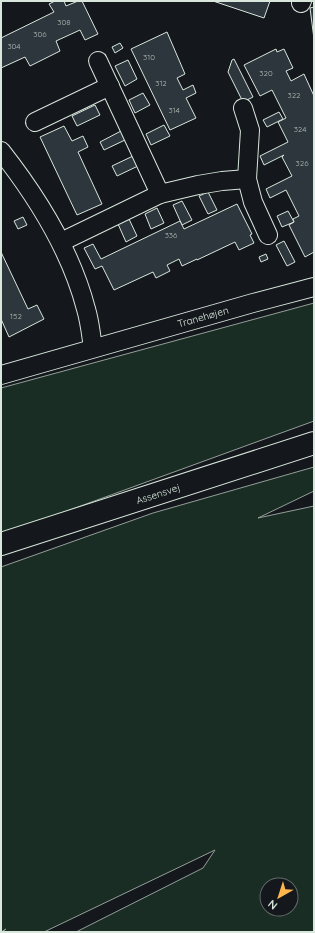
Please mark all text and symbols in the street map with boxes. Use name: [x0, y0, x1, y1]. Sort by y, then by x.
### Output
house number: 308: [57, 17, 71, 27]
house number: 306: [33, 29, 47, 39]
house number: 304: [7, 41, 21, 51]
house number: 310: [143, 52, 155, 62]
house number: 320: [259, 68, 273, 78]
house number: 312: [155, 78, 167, 88]
house number: 322: [287, 90, 301, 100]
house number: 314: [168, 105, 180, 115]
house number: 324: [294, 124, 306, 134]
house number: 326: [296, 158, 309, 168]
house number: 336: [165, 230, 178, 240]
street label: Tranehøjen: [176, 304, 230, 330]
house number: 152: [10, 311, 22, 321]
street label: Assensvej: [134, 481, 182, 507]
north arrow: [259, 877, 299, 917]
text: N: [265, 897, 280, 913]

